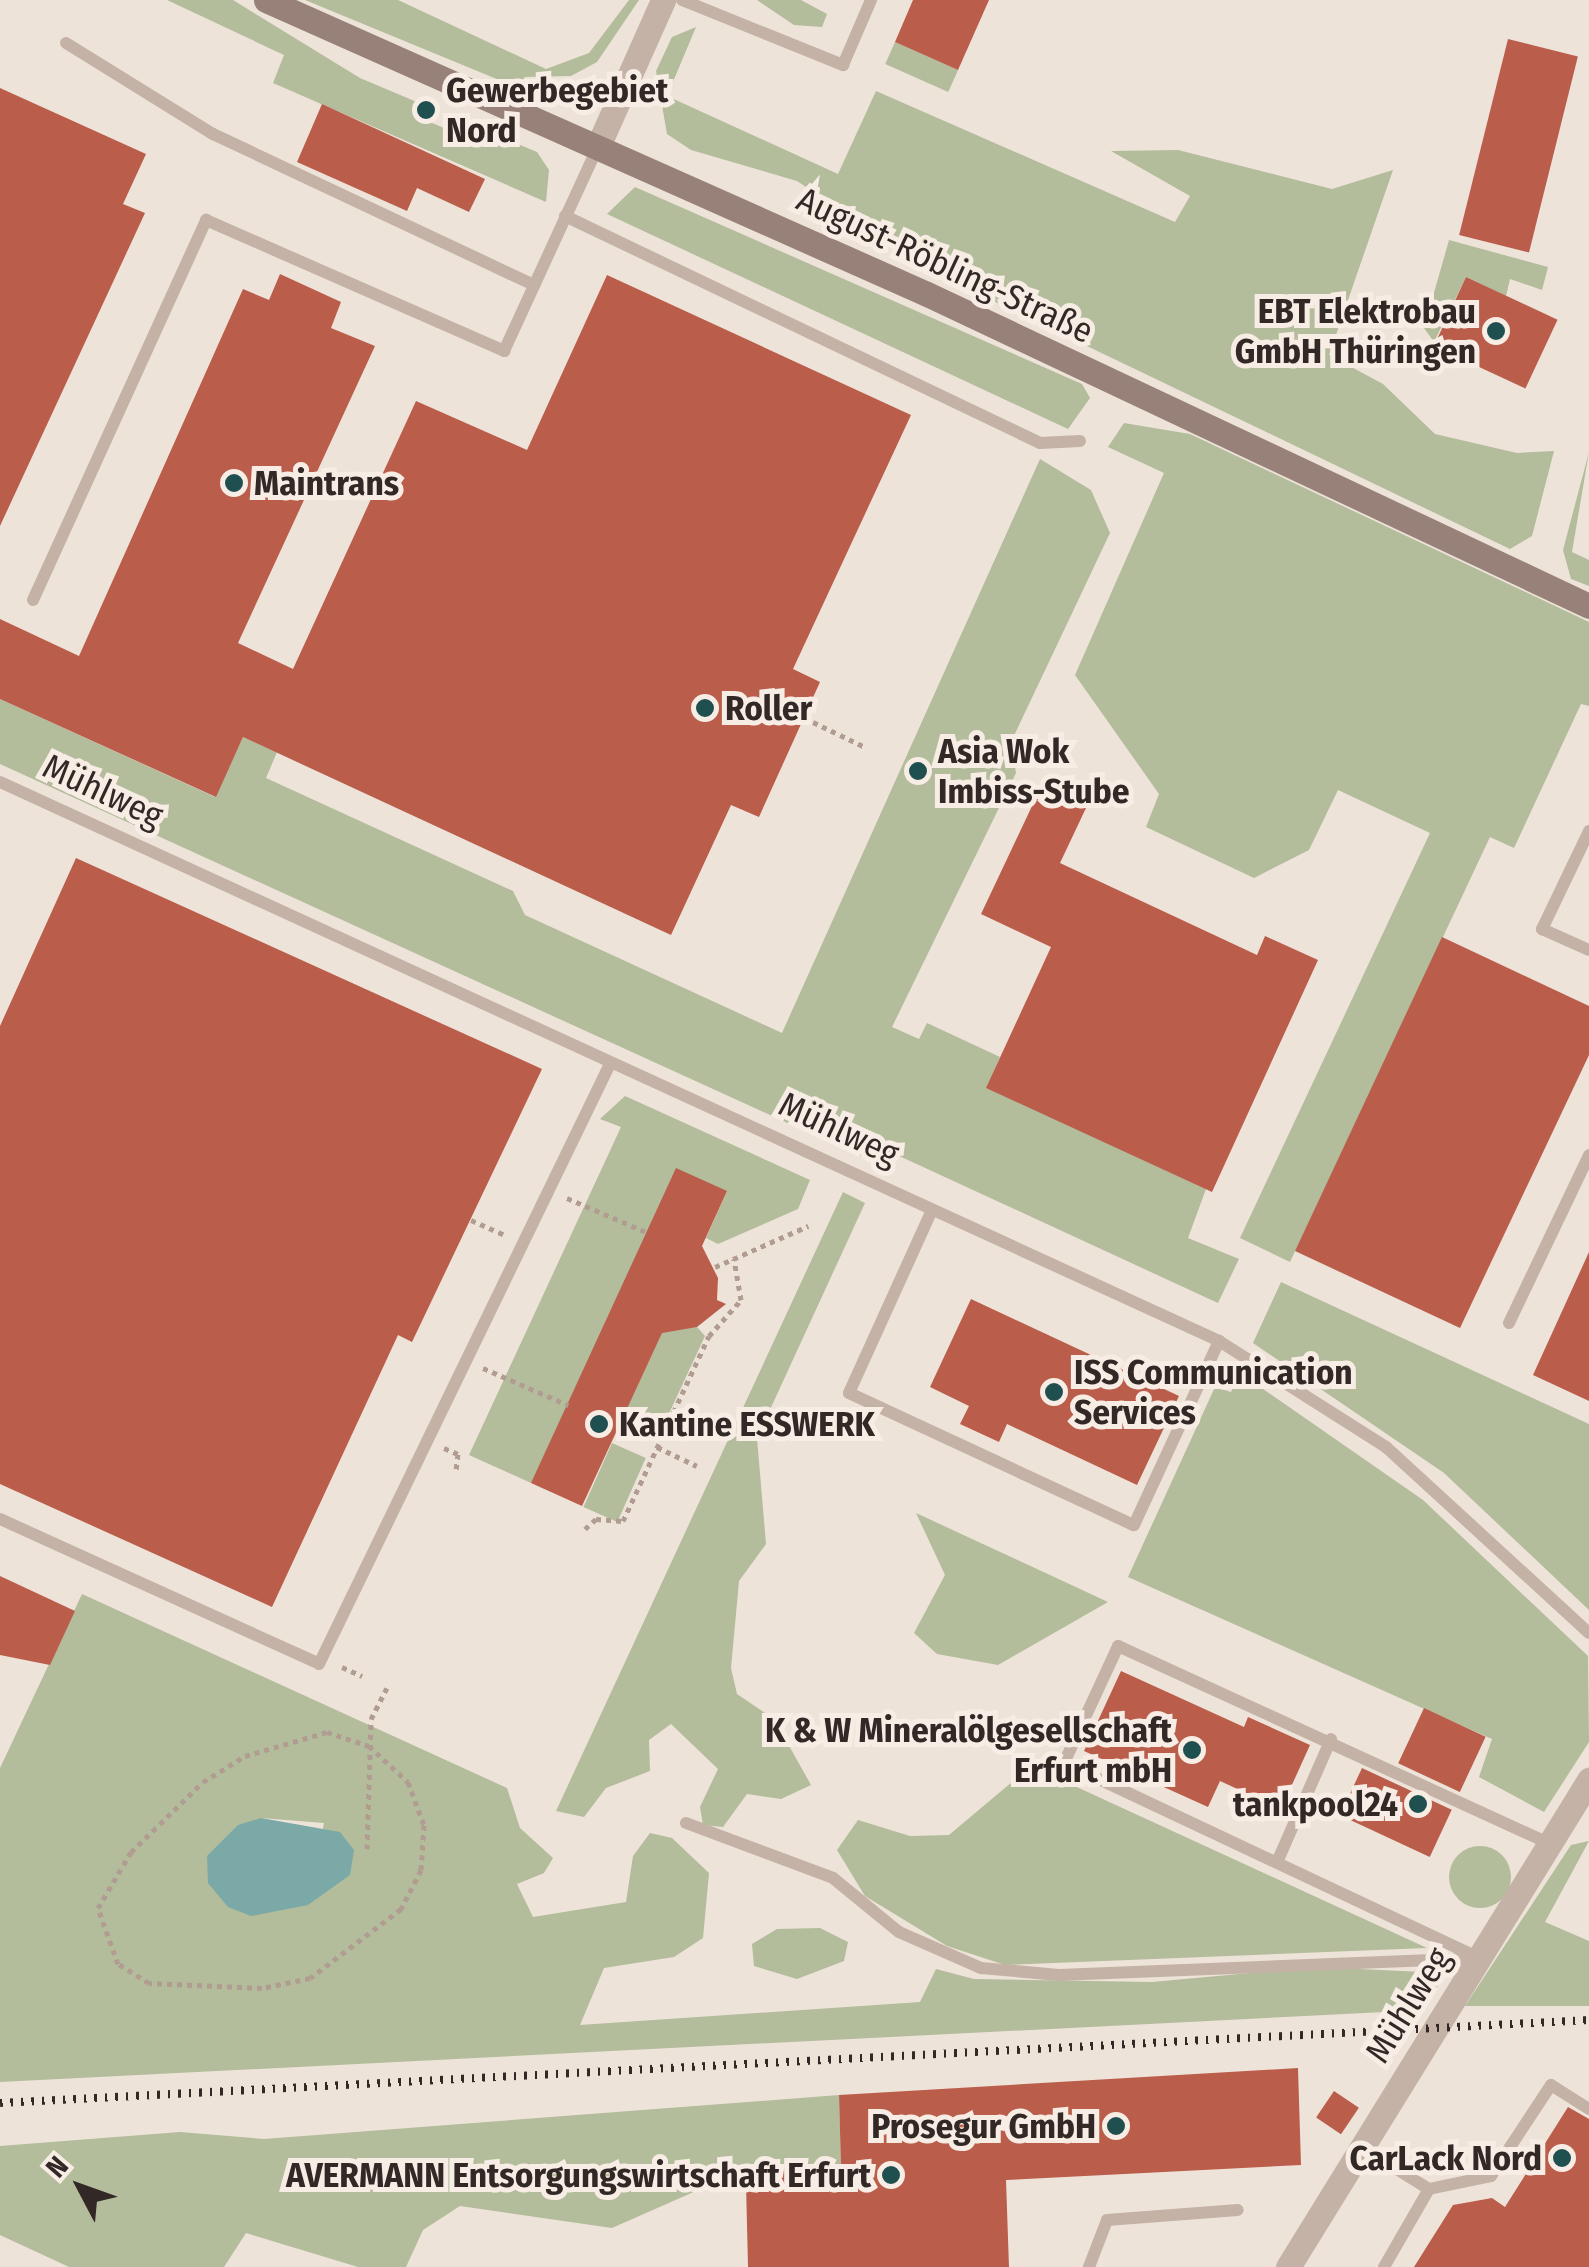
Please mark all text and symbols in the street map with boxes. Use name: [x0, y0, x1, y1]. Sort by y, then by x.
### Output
place label: Gewerbegebiet Nord: [446, 69, 668, 151]
marker: Gewerbegebiet Nord: [415, 99, 437, 121]
street label: August-Röbling-Straße: [790, 178, 1100, 352]
place label: EBT Elektrobau GmbH Thüringen: [1235, 290, 1476, 372]
marker: EBT Elektrobau GmbH Thüringen: [1485, 320, 1507, 342]
place label: Maintrans: [254, 462, 399, 504]
marker: Maintrans: [223, 472, 245, 494]
place label: Roller: [725, 687, 812, 729]
marker: Roller: [694, 697, 716, 719]
place label: Asia Wok Imbiss-Stube: [938, 730, 1129, 812]
street label: Mühlweg: [36, 745, 170, 837]
marker: Asia Wok Imbiss-Stube: [907, 760, 929, 782]
street label: Mühlweg: [772, 1083, 906, 1175]
place label: ISS Communication Services: [1074, 1351, 1353, 1433]
marker: ISS Communication Services: [1043, 1381, 1065, 1403]
place label: Kantine ESSWERK: [619, 1403, 875, 1445]
marker: Kantine ESSWERK: [588, 1413, 610, 1435]
place label: K & W Mineralölgesellschaft Erfurt mbH: [765, 1709, 1172, 1791]
marker: K & W Mineralölgesellschaft Erfurt mbH: [1181, 1739, 1203, 1761]
place label: tankpool24: [1233, 1783, 1398, 1825]
marker: tankpool24: [1407, 1793, 1429, 1815]
street label: Mühlweg: [1356, 1940, 1460, 2070]
place label: Prosegur GmbH: [871, 2105, 1096, 2147]
marker: Prosegur GmbH: [1105, 2115, 1127, 2137]
north arrow: [30, 2137, 130, 2237]
place label: CarLack Nord: [1349, 2137, 1542, 2179]
marker: CarLack Nord: [1551, 2147, 1573, 2169]
text: N: [39, 2150, 75, 2184]
place label: AVERMANN Entsorgungswirtschaft Erfurt: [286, 2154, 871, 2196]
marker: AVERMANN Entsorgungswirtschaft Erfurt: [880, 2164, 902, 2186]

